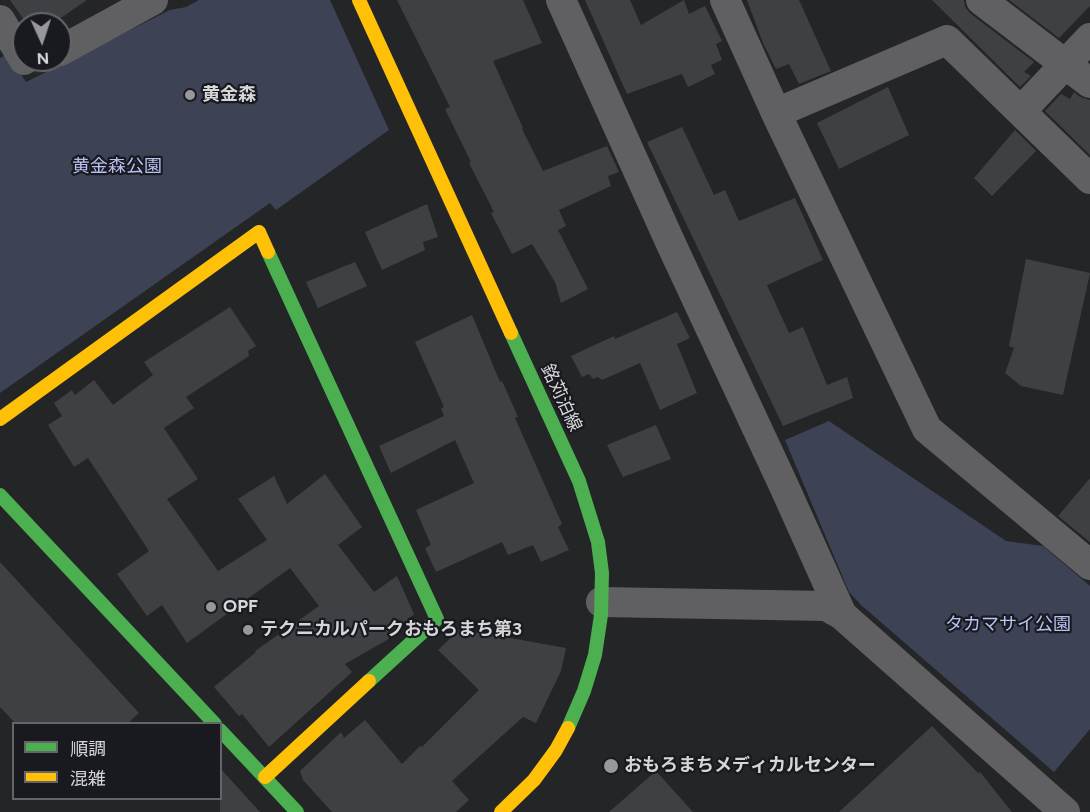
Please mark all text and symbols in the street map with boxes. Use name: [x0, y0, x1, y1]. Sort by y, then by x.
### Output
north arrow: [12, 12, 72, 72]
text: N: [36, 49, 50, 68]
place label: 黄金森: [202, 84, 256, 106]
marker: 黄金森: [183, 88, 197, 102]
park label: 黄金森公園: [72, 156, 162, 178]
street label: 銘苅泊線: [536, 361, 586, 435]
place label: OPF: [223, 596, 258, 618]
marker: OPF: [204, 600, 218, 614]
park label: タカマサイ公園: [945, 614, 1071, 636]
place label: テクニカルパークおもろまち第3: [260, 619, 522, 641]
marker: テクニカルパークおもろまち第3: [241, 623, 255, 637]
legend: [12, 722, 222, 800]
text: 順調: [70, 738, 106, 760]
place label: おもろまちメディカルセンター: [624, 755, 876, 777]
marker: おもろまちメディカルセンター: [602, 757, 620, 775]
text: 混雑: [70, 768, 106, 790]

